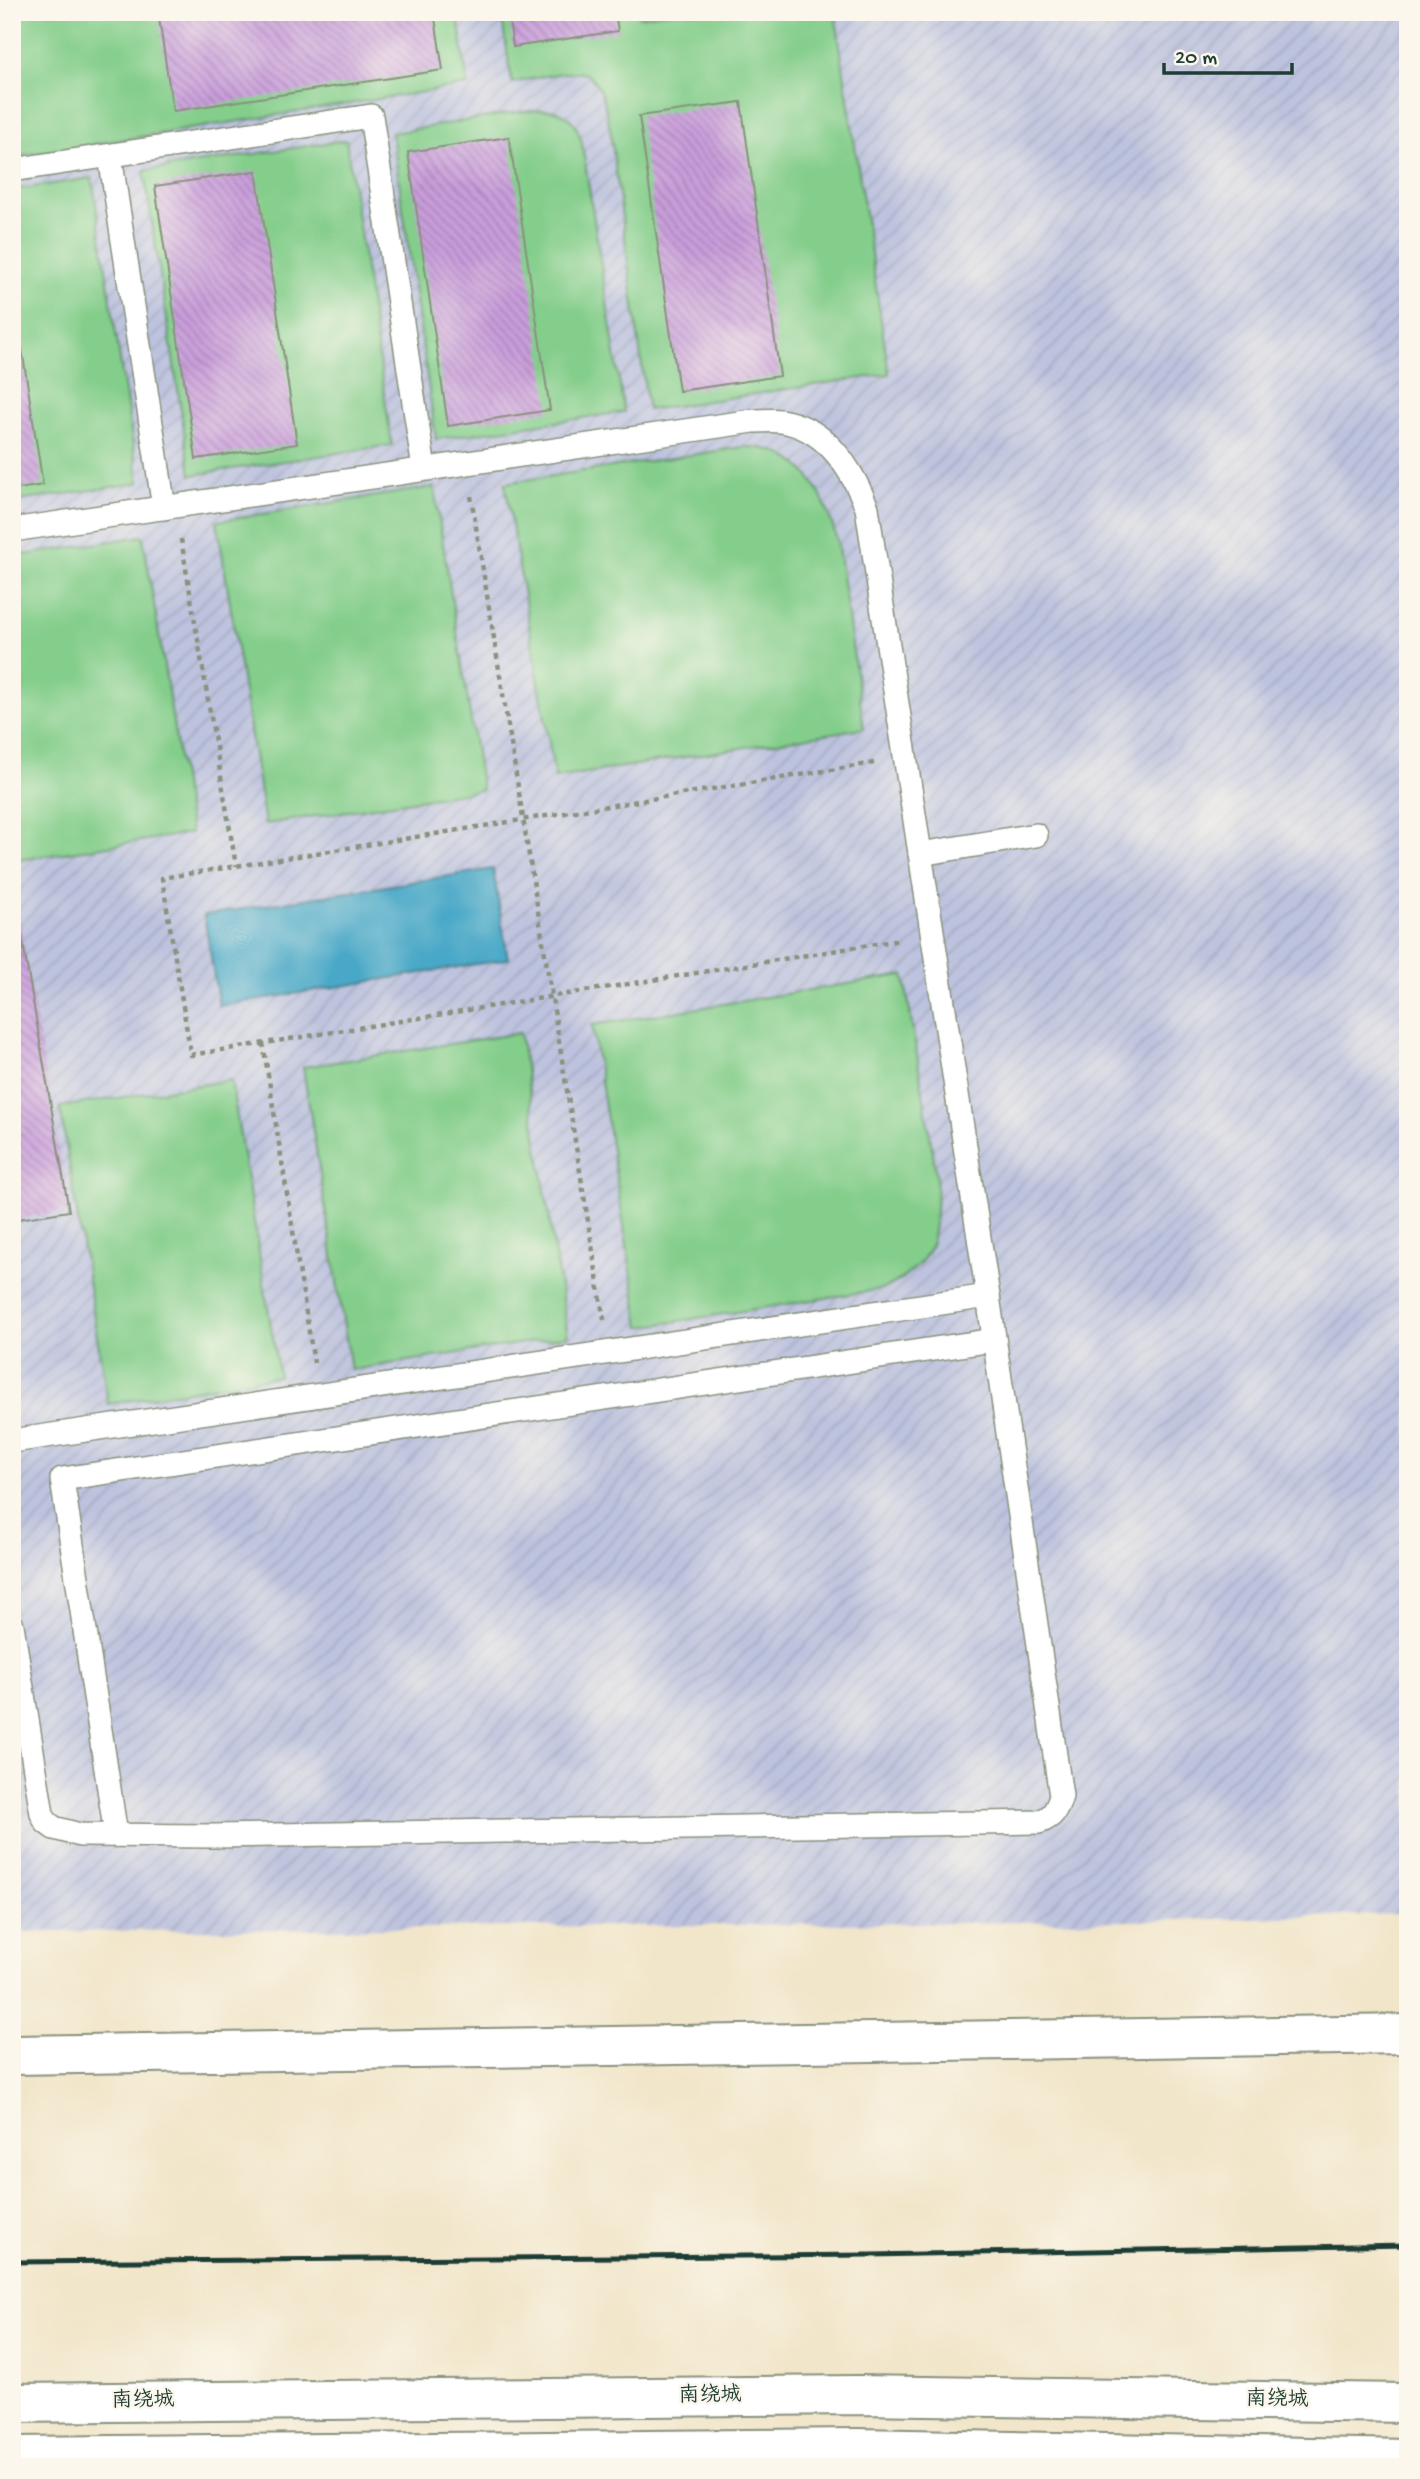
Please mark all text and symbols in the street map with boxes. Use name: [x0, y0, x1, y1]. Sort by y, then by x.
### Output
scale bar: [1164, 32, 1292, 76]
text: 20 m: [1175, 47, 1217, 72]
street label: 南绕城: [678, 2382, 742, 2410]
street label: 南绕城: [1245, 2386, 1309, 2414]
street label: 南绕城: [111, 2387, 175, 2415]

